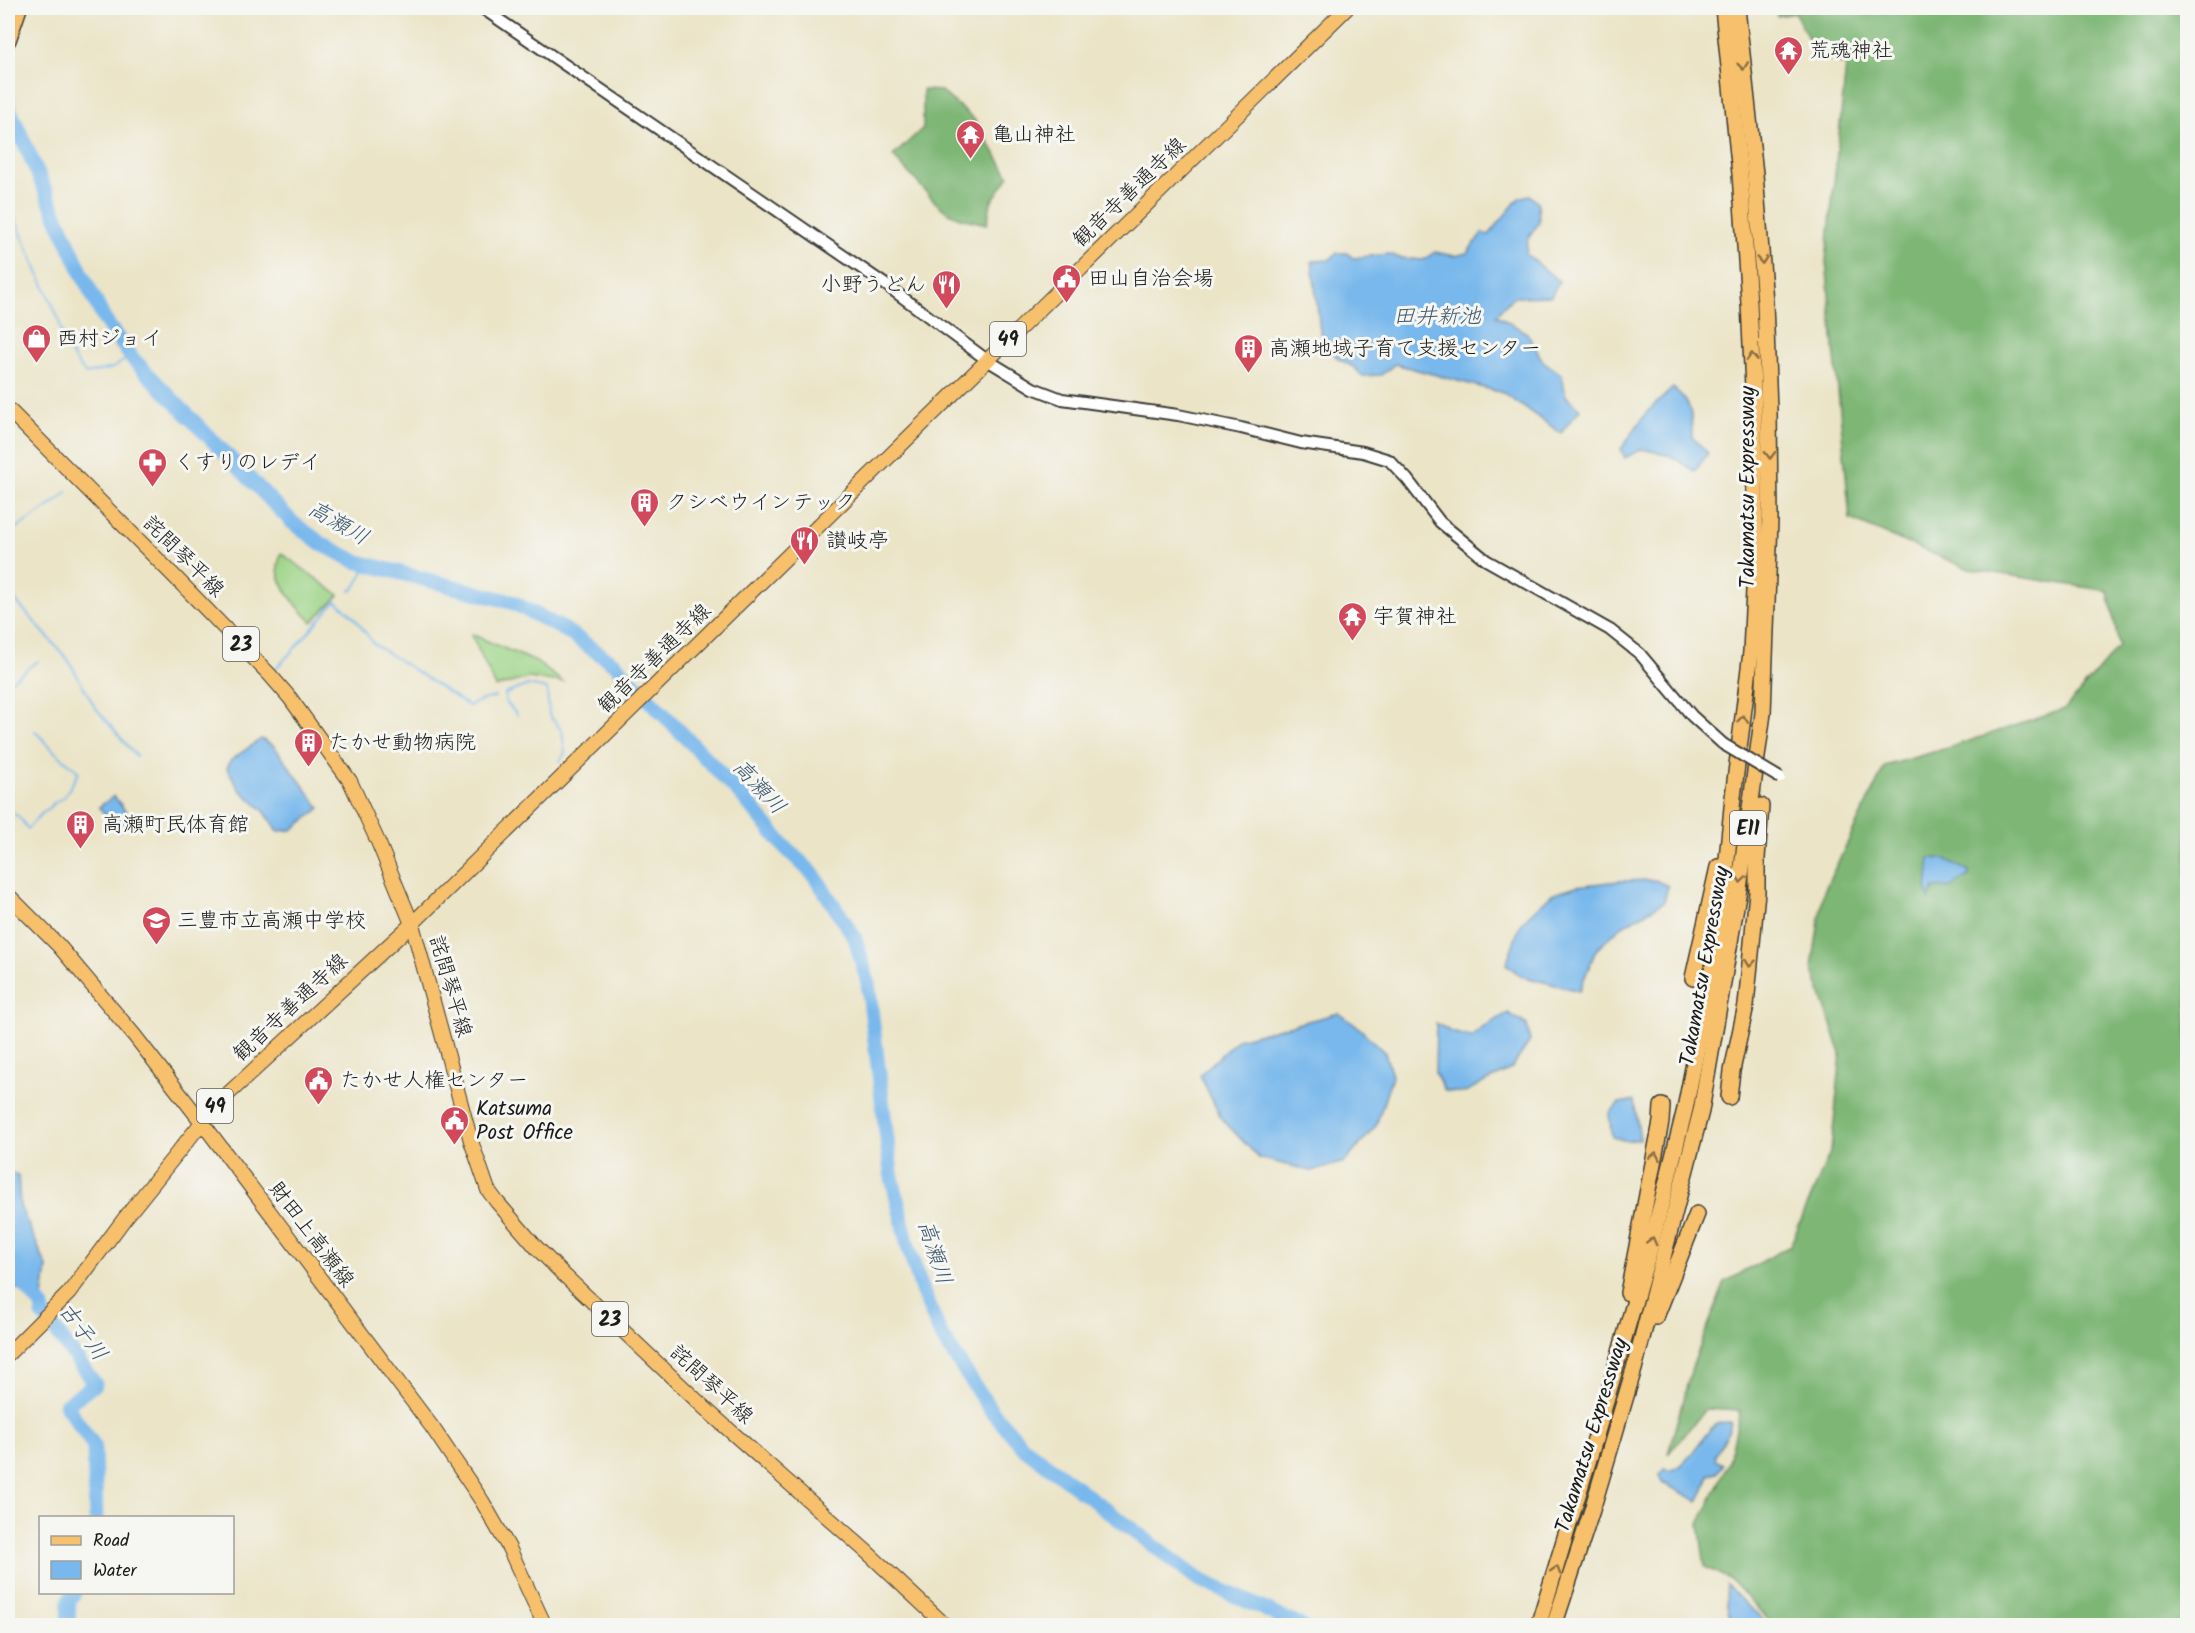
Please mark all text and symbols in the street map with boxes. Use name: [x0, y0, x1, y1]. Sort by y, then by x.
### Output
temple icon: 荒魂神社: [1772, 34, 1804, 76]
place label: 荒魂神社: [1809, 35, 1893, 68]
one-way arrow: [1736, 61, 1749, 70]
temple icon: 亀山神社: [955, 118, 987, 160]
place label: 亀山神社: [992, 119, 1076, 152]
street label: 観音寺善通寺線: [1066, 130, 1194, 256]
one-way arrow: [1755, 255, 1768, 264]
public building icon: 田山自治会場: [1051, 262, 1083, 304]
place label: 田山自治会場: [1088, 263, 1214, 296]
restaurant icon: 小野うどん: [931, 268, 963, 310]
place label: 小野うどん: [821, 269, 926, 302]
water label: 田井新池: [1393, 300, 1482, 335]
shop icon: 西村ジョイ: [20, 322, 52, 364]
road number: 49: [990, 322, 1026, 356]
place label: 西村ジョイ: [57, 323, 162, 356]
building icon: 高瀬地域子育て支援センター: [1232, 332, 1264, 374]
place label: 高瀬地域子育て支援センター: [1269, 333, 1541, 366]
one-way arrow: [1745, 352, 1758, 361]
street label: Takamatsu Expressway: [1732, 386, 1765, 588]
pharmacy icon: くすりのレデイ: [137, 446, 169, 488]
place label: くすりのレデイ: [174, 447, 320, 480]
one-way arrow: [1764, 450, 1776, 459]
building icon: クシベウインテック: [629, 486, 661, 528]
place label: クシベウインテック: [666, 487, 855, 520]
water label: 高瀬川: [300, 493, 375, 556]
street label: 詫間琴平線: [134, 508, 232, 606]
restaurant icon: 讃岐亭: [789, 524, 821, 566]
place label: 讃岐亭: [826, 525, 889, 558]
street label: 観音寺善通寺線: [591, 596, 719, 722]
temple icon: 宇賀神社: [1336, 600, 1368, 642]
place label: 宇賀神社: [1373, 601, 1457, 634]
road number: 23: [223, 627, 259, 661]
one-way arrow: [1736, 715, 1749, 724]
building icon: たかせ動物病院: [292, 726, 324, 768]
place label: たかせ動物病院: [329, 727, 476, 760]
water label: 高瀬川: [723, 752, 793, 824]
building icon: 高瀬町民体育館: [65, 808, 97, 850]
place label: 高瀬町民体育館: [102, 809, 249, 842]
road number: E11: [1730, 811, 1766, 845]
street label: Takamatsu Expressway: [1672, 864, 1739, 1069]
one-way arrow: [1735, 874, 1748, 883]
school or university icon: 三豊市立高瀬中学校: [140, 904, 172, 946]
place label: 三豊市立高瀬中学校: [177, 905, 366, 938]
street label: 詫間琴平線: [419, 931, 480, 1041]
street label: 観音寺善通寺線: [226, 946, 356, 1070]
one-way arrow: [1744, 959, 1757, 968]
public building icon: たかせ人権センター: [303, 1064, 335, 1106]
place label: たかせ人権センター: [340, 1065, 528, 1098]
road number: 49: [197, 1089, 233, 1123]
place label: Katsuma Post Office: [476, 1093, 574, 1150]
public building icon: Katsuma Post Office: [439, 1104, 471, 1146]
one-way arrow: [1648, 1151, 1661, 1161]
street label: 財田上高瀬線: [260, 1175, 362, 1295]
water label: 高瀬川: [907, 1216, 960, 1290]
one-way arrow: [1645, 1237, 1657, 1247]
water label: 古子川: [48, 1295, 116, 1369]
road number: 23: [592, 1302, 628, 1336]
street label: Takamatsu Expressway: [1547, 1334, 1638, 1537]
street label: 詫間琴平線: [661, 1337, 761, 1433]
legend: [39, 1516, 234, 1594]
text: Road: [93, 1527, 130, 1556]
text: Water: [93, 1557, 138, 1586]
one-way arrow: [1548, 1565, 1561, 1575]

